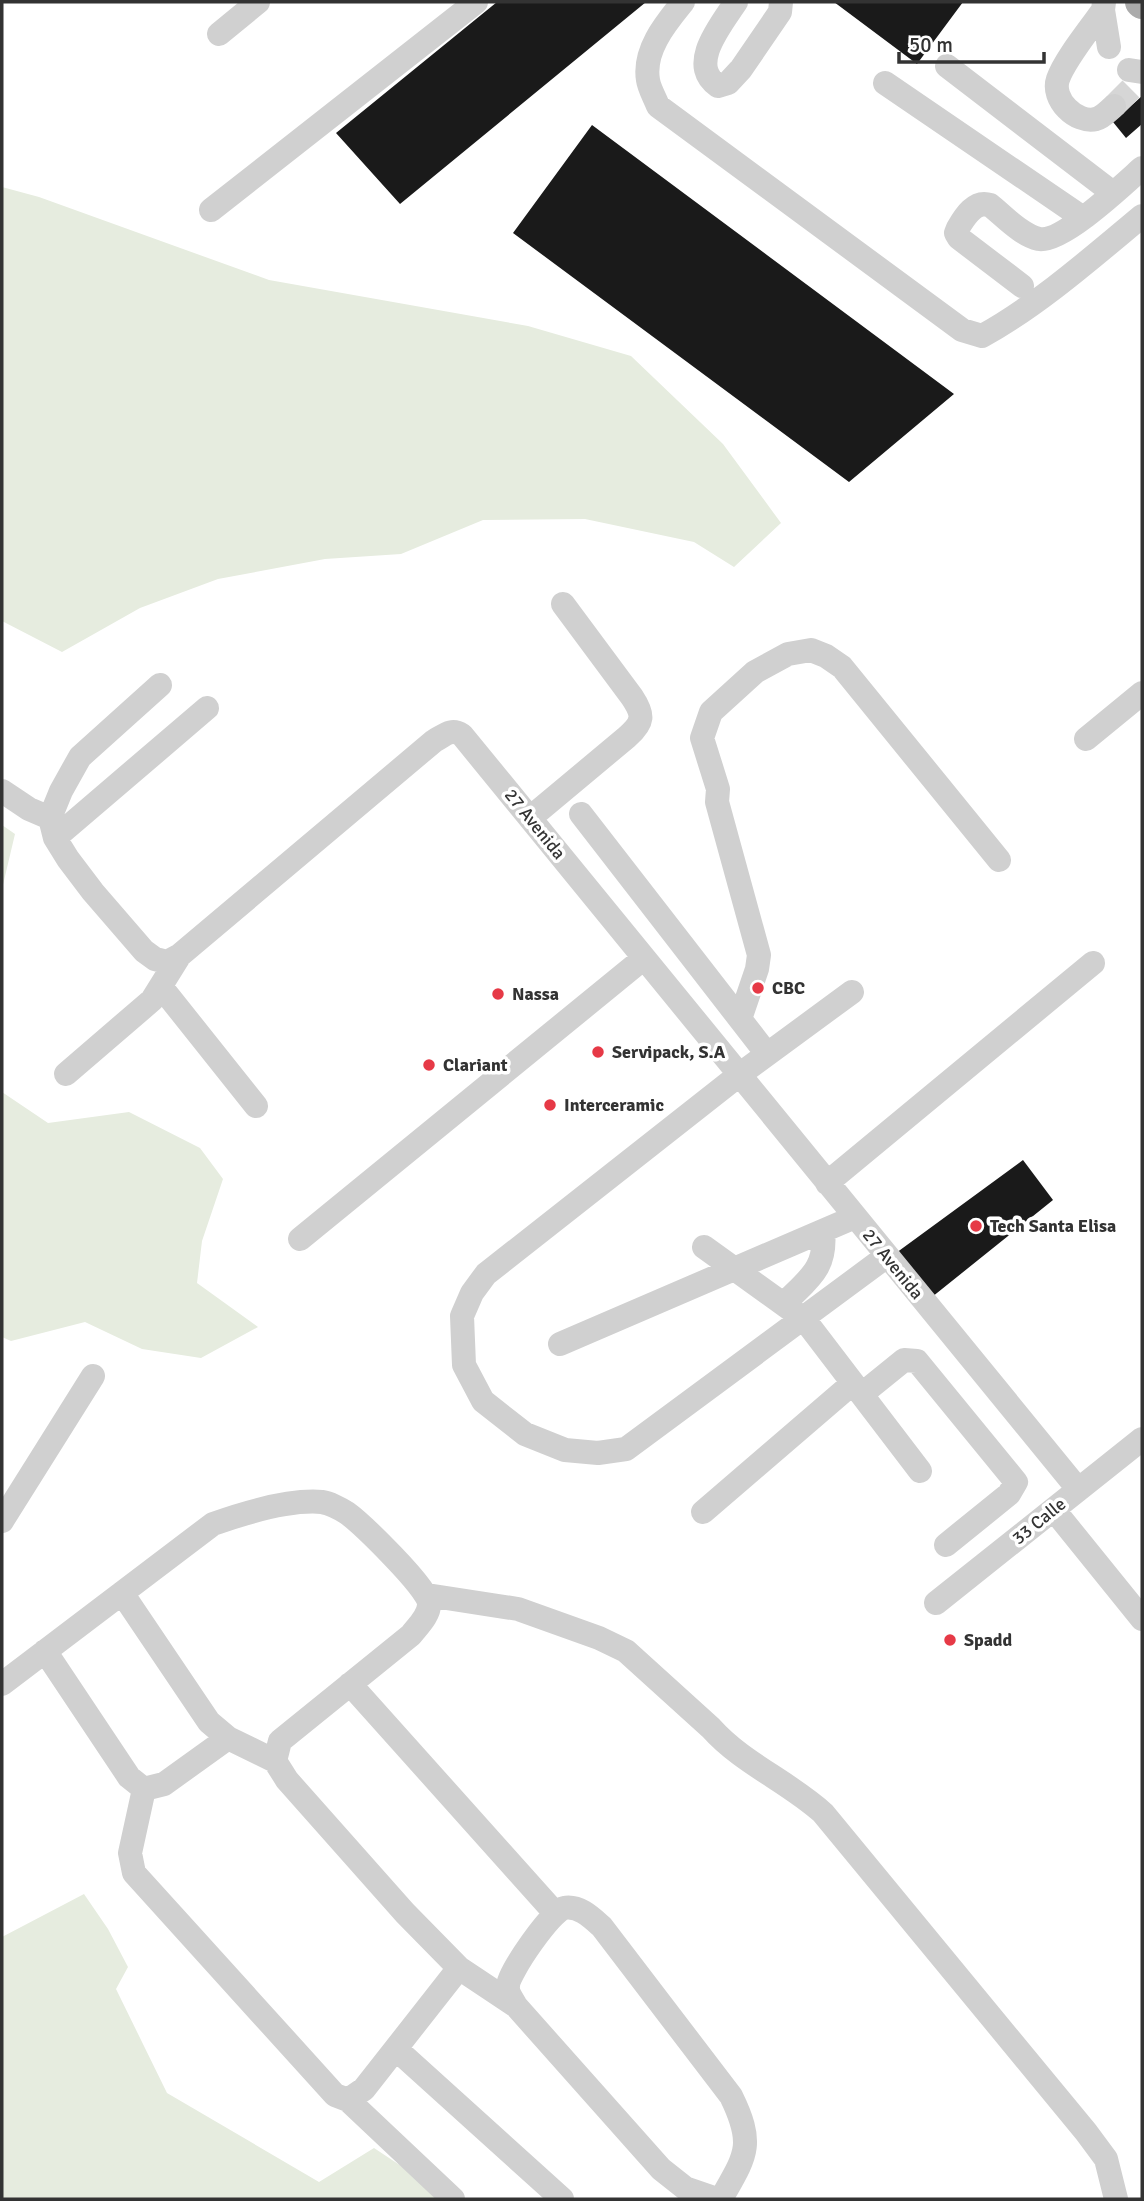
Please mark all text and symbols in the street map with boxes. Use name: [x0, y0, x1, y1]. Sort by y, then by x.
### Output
scale bar: [899, 21, 1044, 65]
text: 50 m: [909, 32, 953, 58]
street label: 27 Avenida: [500, 784, 570, 864]
place label: CBC: [772, 977, 805, 999]
marker: CBC: [750, 980, 766, 996]
place label: Nassa: [512, 983, 559, 1005]
marker: Nassa: [490, 986, 506, 1002]
place label: Servipack, S.A: [612, 1041, 726, 1063]
marker: Servipack, S.A: [590, 1044, 606, 1060]
place label: Clariant: [443, 1054, 508, 1076]
marker: Clariant: [421, 1057, 437, 1073]
place label: Interceramic: [564, 1094, 664, 1116]
marker: Interceramic: [542, 1097, 558, 1113]
place label: Tech Santa Elisa: [990, 1215, 1116, 1237]
marker: Tech Santa Elisa: [968, 1218, 984, 1234]
street label: 27 Avenida: [858, 1224, 928, 1304]
street label: 33 Calle: [1008, 1493, 1070, 1549]
place label: Spadd: [964, 1629, 1013, 1651]
marker: Spadd: [942, 1632, 958, 1648]

